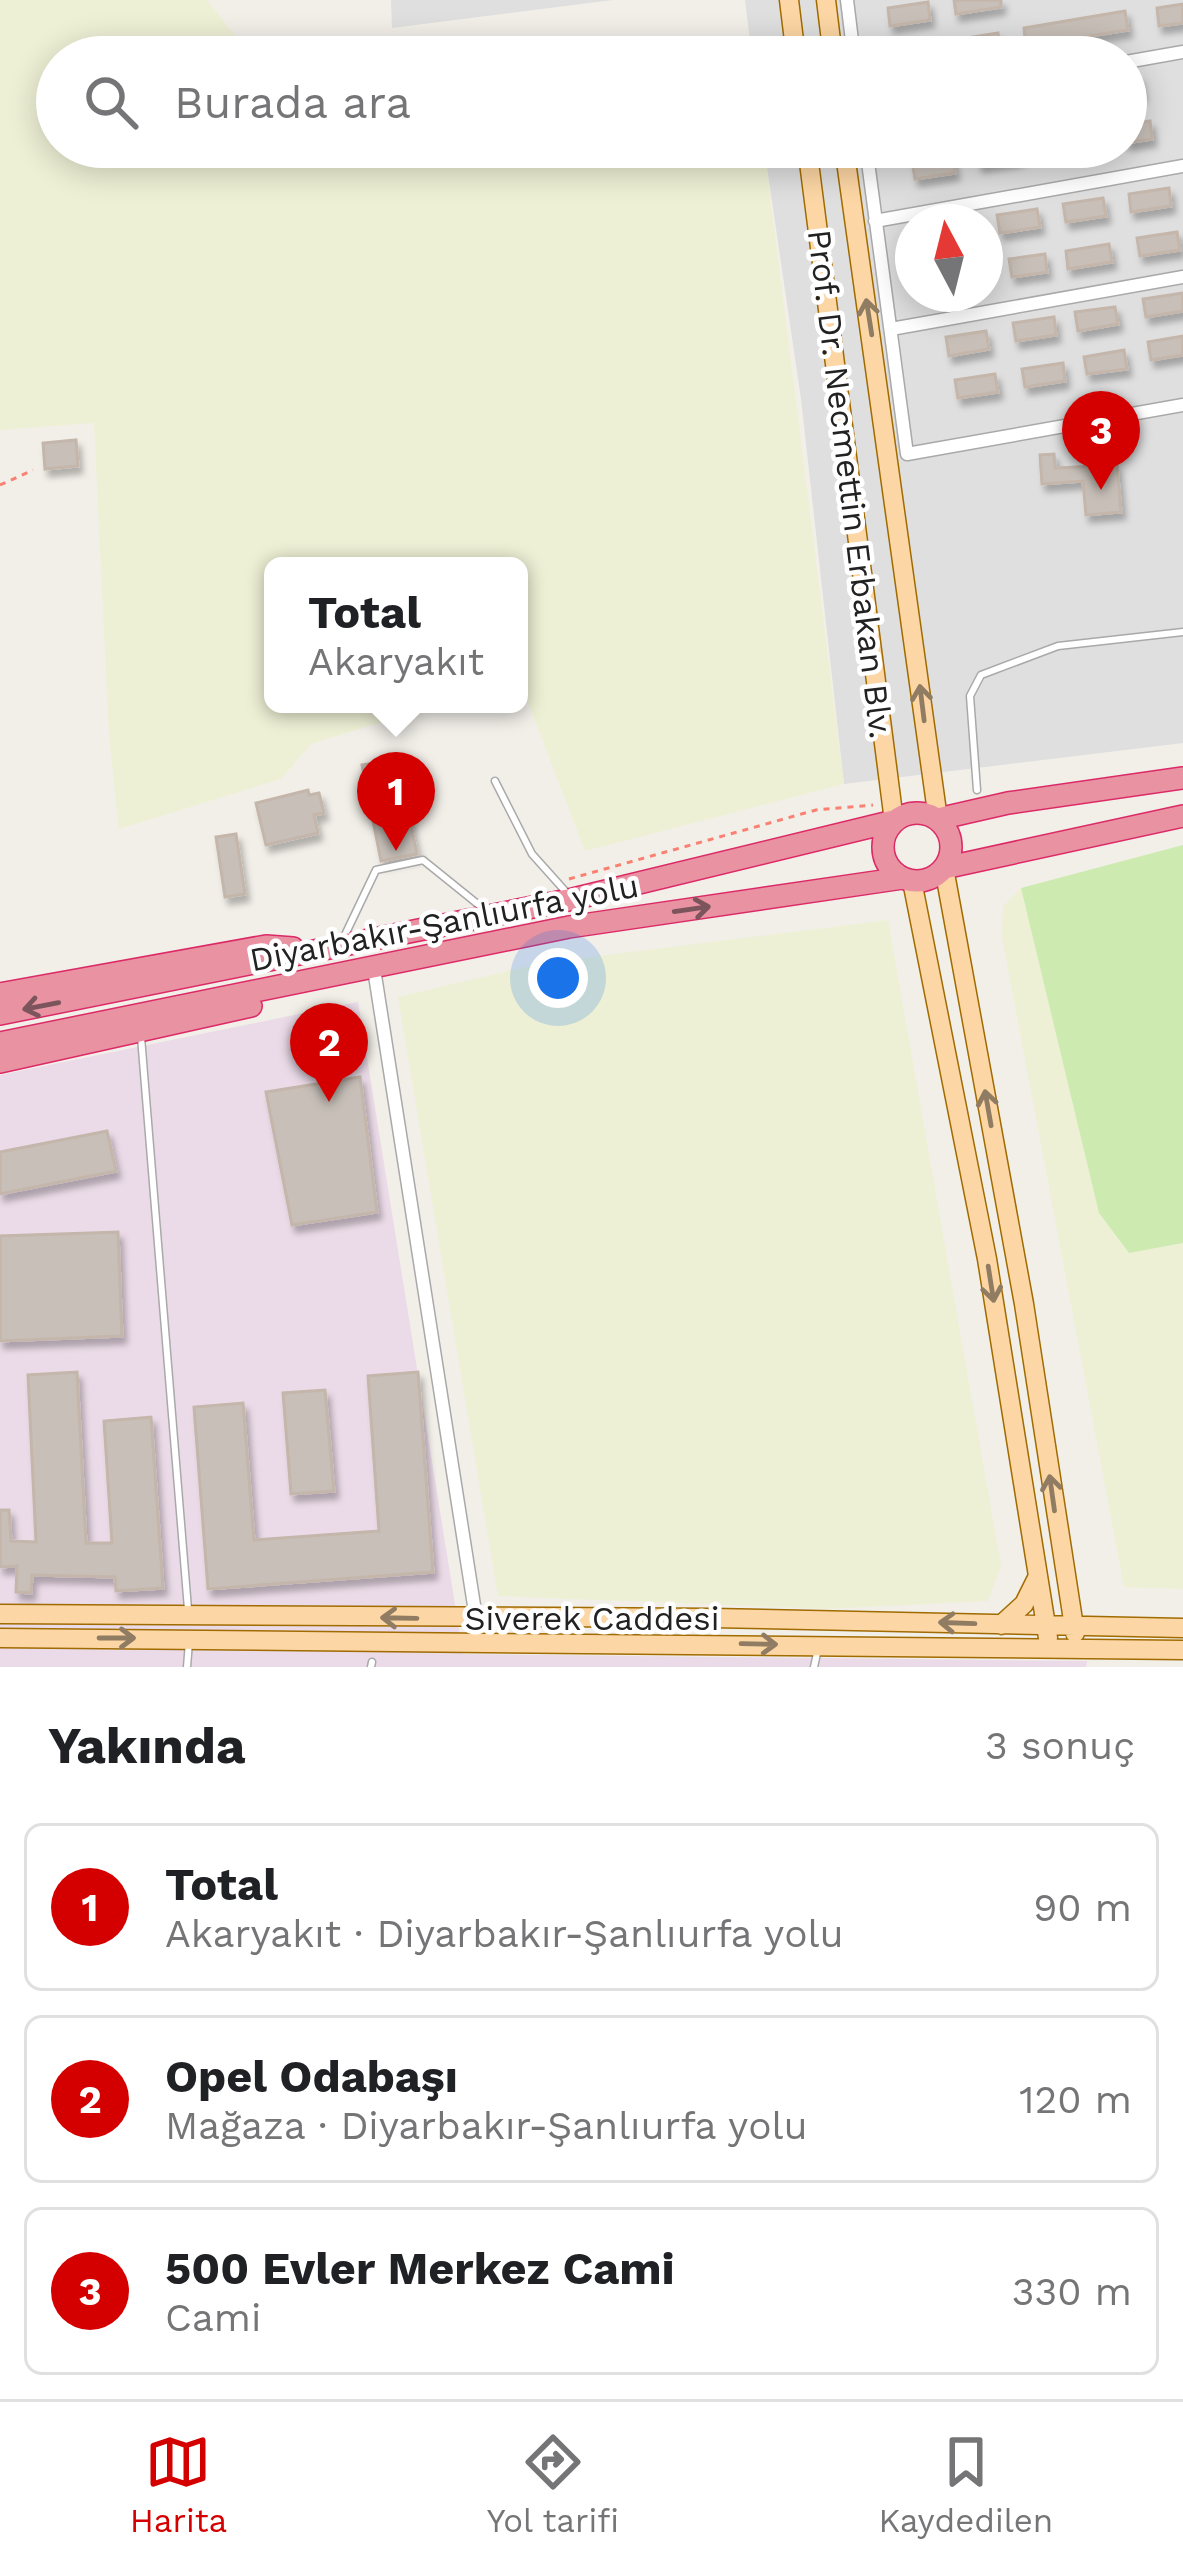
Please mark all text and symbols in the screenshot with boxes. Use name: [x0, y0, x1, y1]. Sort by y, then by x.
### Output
search box: [36, 36, 1147, 168]
icon: search: [78, 69, 144, 135]
text: Burada ara: [174, 76, 411, 129]
north arrow: [895, 204, 1003, 312]
street label: Prof. Dr. Necmettin Erbakan Blv.: [800, 227, 901, 741]
one-way arrow: [857, 298, 880, 337]
pin: 3: [1062, 391, 1140, 490]
popup: [264, 557, 528, 713]
text: Total: [308, 586, 421, 639]
text: Akaryakıt: [308, 639, 484, 684]
one-way arrow: [911, 684, 933, 723]
pin: 1: [357, 752, 435, 851]
street label: Diyarbakır-Şanlıurfa yolu: [246, 866, 642, 979]
one-way arrow: [672, 897, 711, 920]
your location: [528, 948, 588, 1008]
one-way arrow: [22, 996, 61, 1018]
pin: 2: [290, 1003, 368, 1102]
one-way arrow: [976, 1089, 998, 1128]
one-way arrow: [981, 1264, 1004, 1303]
one-way arrow: [1040, 1474, 1063, 1513]
street label: Siverek Caddesi: [464, 1599, 720, 1638]
one-way arrow: [380, 1606, 419, 1629]
one-way arrow: [938, 1612, 977, 1635]
one-way arrow: [97, 1627, 136, 1649]
one-way arrow: [739, 1632, 778, 1655]
text: Yakında: [48, 1716, 245, 1775]
text: 3 sonuç: [985, 1723, 1135, 1768]
text: Total: [165, 1858, 278, 1911]
text: 1: [82, 1885, 98, 1930]
text: 90 m: [1033, 1885, 1132, 1930]
text: Akaryakıt · Diyarbakır-Şanlıurfa yolu: [165, 1911, 844, 1956]
text: Opel Odabaşı: [165, 2050, 458, 2103]
text: 2: [78, 2077, 102, 2122]
text: 120 m: [1019, 2077, 1132, 2122]
text: Mağaza · Diyarbakır-Şanlıurfa yolu: [165, 2103, 808, 2148]
text: 500 Evler Merkez Cami: [165, 2242, 675, 2295]
text: 3: [78, 2269, 102, 2314]
text: 330 m: [1012, 2269, 1132, 2314]
text: Cami: [165, 2295, 261, 2340]
tab: Harita: [130, 2429, 227, 2540]
tab: Yol tarifi: [487, 2429, 619, 2540]
tab: Kaydedilen: [879, 2429, 1053, 2540]

